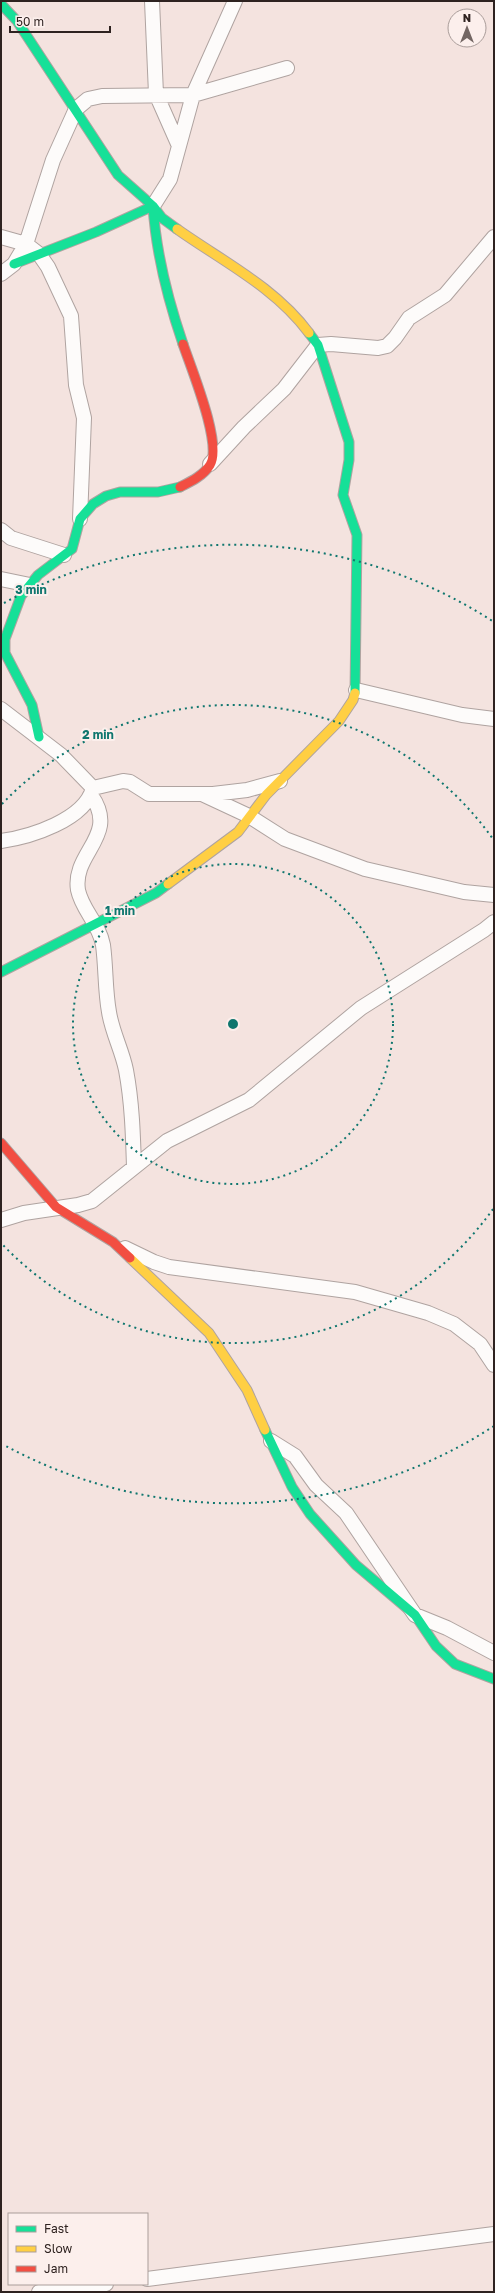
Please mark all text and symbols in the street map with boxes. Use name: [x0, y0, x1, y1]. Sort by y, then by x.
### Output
scale bar: [10, 8, 110, 34]
north arrow: [447, 8, 487, 48]
text: N: [463, 11, 471, 24]
text: 50 m: [16, 14, 44, 29]
text: 3 min: [15, 582, 47, 597]
text: 2 min: [82, 727, 114, 742]
text: 1 min: [105, 903, 135, 918]
centre of rings: [226, 1017, 240, 1031]
legend: [8, 2213, 148, 2285]
text: Fast: [44, 2221, 69, 2236]
text: Slow: [44, 2241, 72, 2256]
text: Jam: [44, 2261, 68, 2276]

